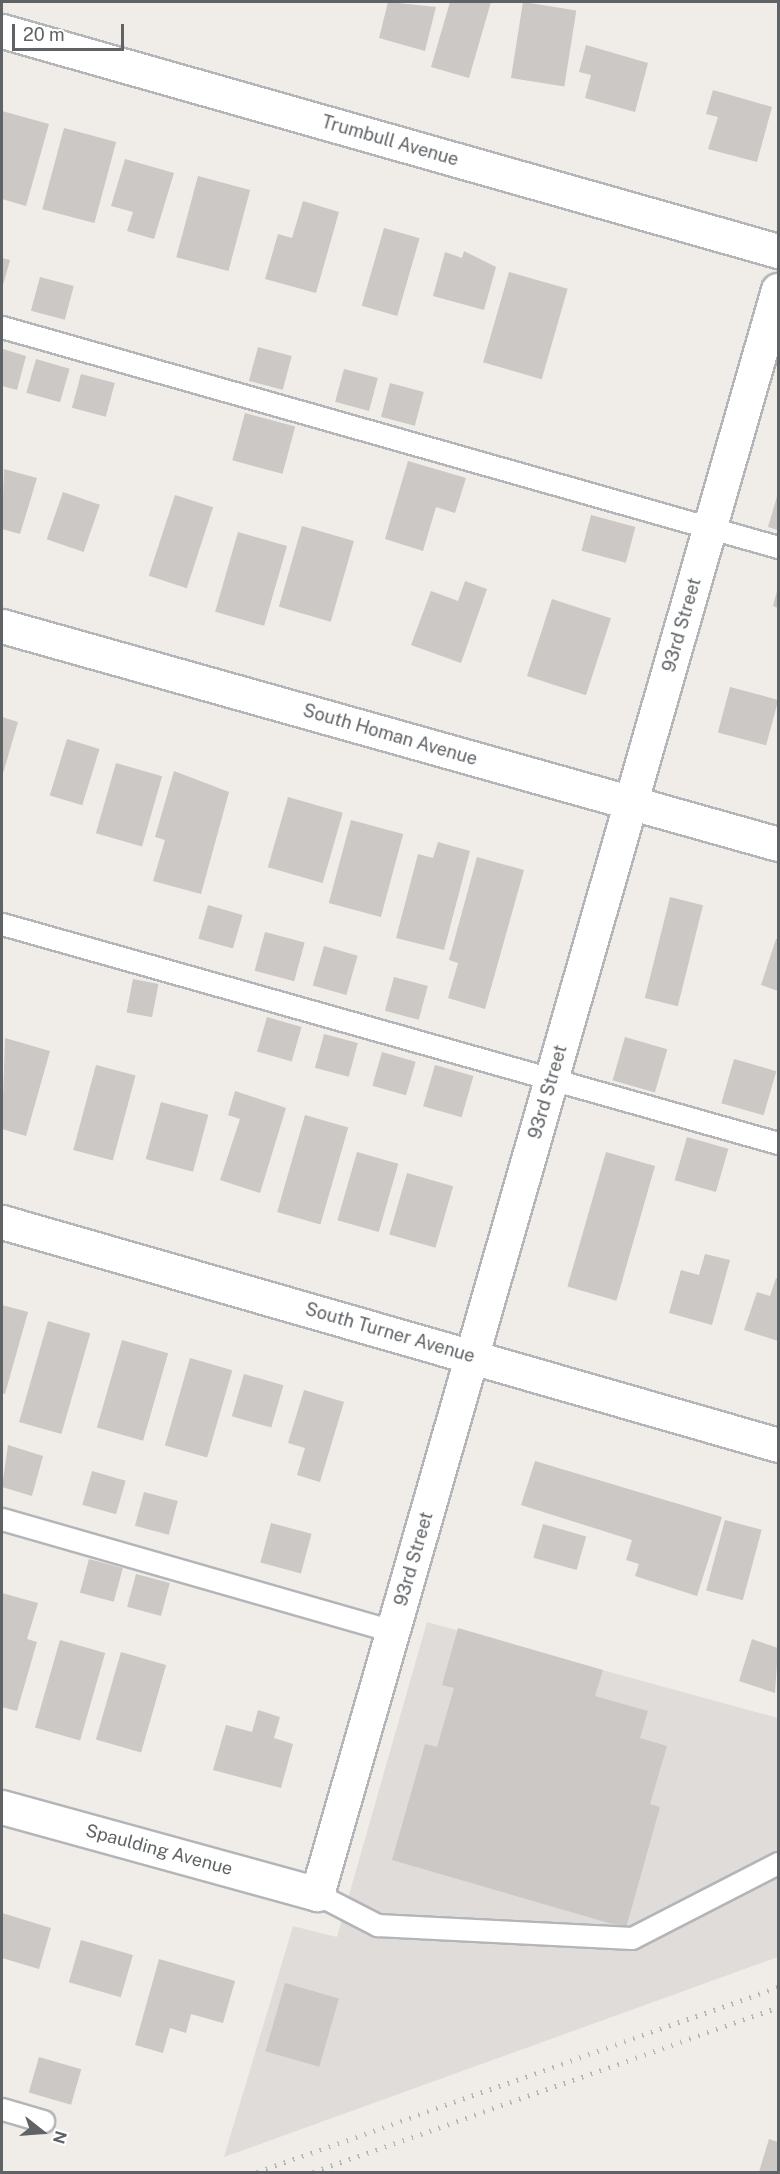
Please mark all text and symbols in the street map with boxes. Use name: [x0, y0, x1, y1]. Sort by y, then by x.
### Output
scale bar: [15, 12, 128, 50]
text: 20 m: [23, 24, 65, 45]
street label: Trumbull Avenue: [319, 111, 461, 171]
street label: 93rd Street: [658, 575, 706, 675]
street label: South Homan Avenue: [300, 700, 480, 770]
street label: 93rd Street: [524, 1042, 572, 1142]
street label: South Turner Avenue: [303, 1298, 477, 1368]
street label: 93rd Street: [390, 1509, 438, 1609]
street label: Spaulding Avenue: [83, 1820, 235, 1880]
north arrow: [12, 2102, 72, 2162]
text: N: [49, 2129, 71, 2146]

